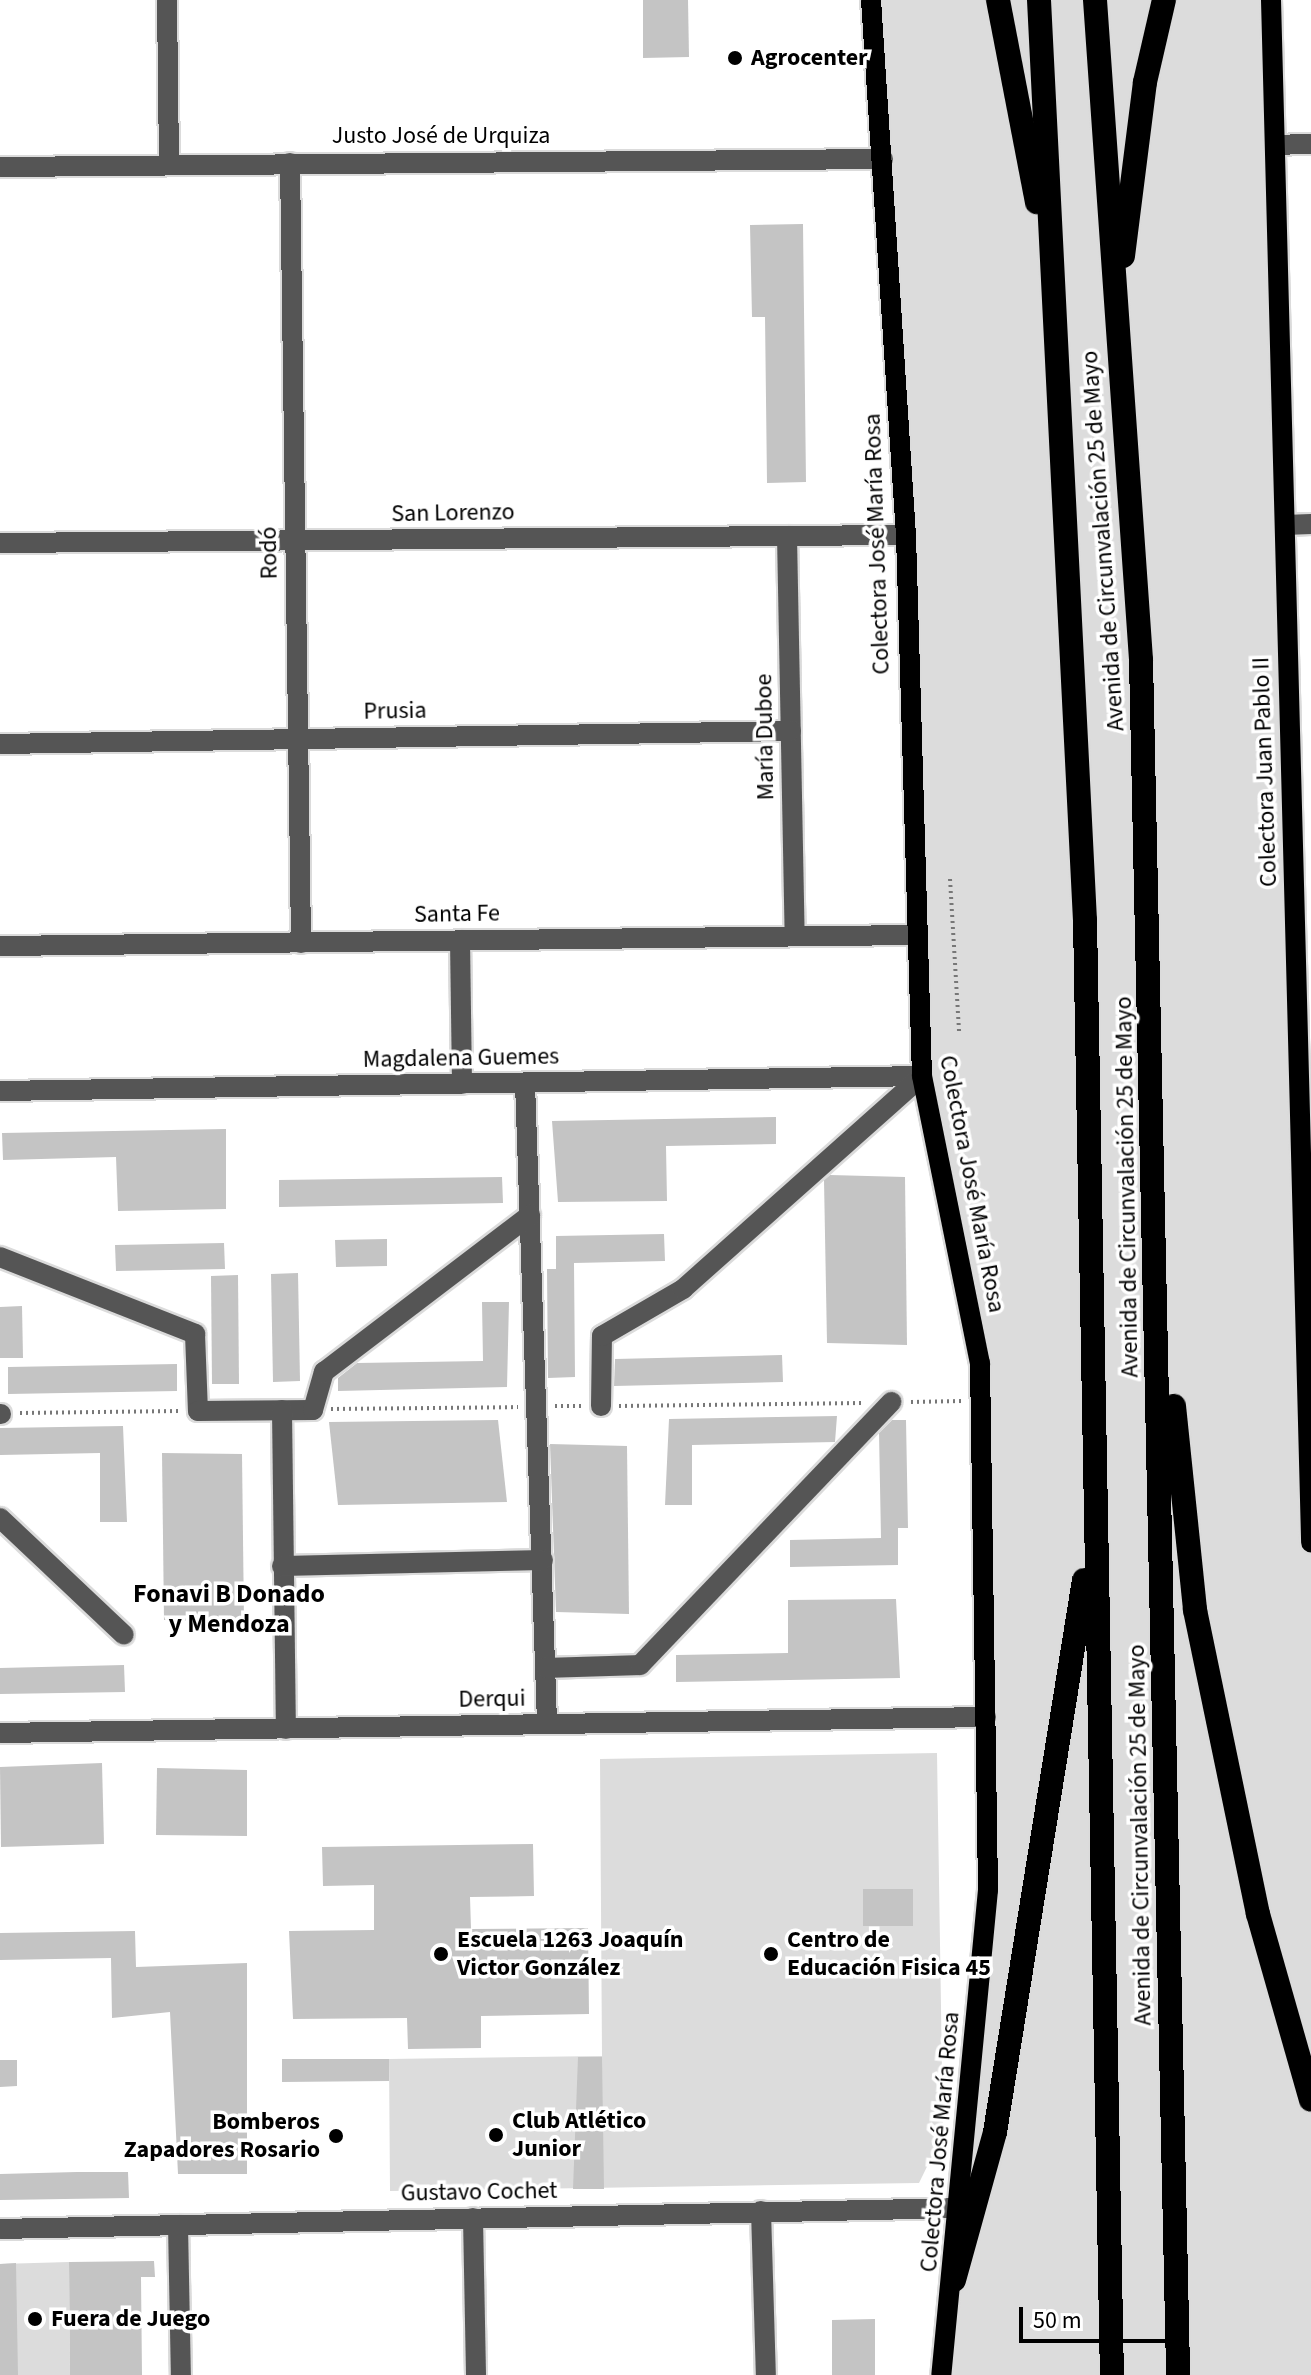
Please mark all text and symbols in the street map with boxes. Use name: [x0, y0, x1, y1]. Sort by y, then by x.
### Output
place label: Agrocenter: [751, 44, 868, 72]
marker: Agrocenter: [726, 49, 744, 67]
street label: Justo José de Urquiza: [332, 122, 550, 150]
street label: Avenida de Circunvalación 25 de Mayo: [1075, 350, 1131, 732]
street label: Colectora José María Rosa: [858, 413, 896, 675]
street label: San Lorenzo: [391, 498, 515, 528]
street label: Rodó: [254, 526, 284, 580]
street label: Colectora Juan Pablo II: [1247, 657, 1283, 887]
street label: María Duboe: [749, 673, 781, 801]
street label: Prusia: [363, 696, 427, 726]
street label: Santa Fe: [414, 899, 500, 929]
street label: Avenida de Circunvalación 25 de Mayo: [1109, 996, 1145, 1378]
street label: Magdalena Guemes: [363, 1042, 559, 1074]
street label: Colectora José María Rosa: [933, 1053, 1011, 1315]
district label: Fonavi B Donado y Mendoza: [133, 1578, 325, 1640]
street label: Avenida de Circunvalación 25 de Mayo: [1122, 1644, 1158, 2026]
street label: Derqui: [458, 1684, 526, 1714]
place label: Escuela 1263 Joaquín Victor González: [457, 1926, 684, 1982]
place label: Centro de Educación Fisica 45: [787, 1926, 991, 1982]
marker: Escuela 1263 Joaquín Victor González: [432, 1945, 450, 1963]
marker: Centro de Educación Fisica 45: [762, 1945, 780, 1963]
street label: Colectora José María Rosa: [914, 2011, 966, 2273]
place label: Club Atlético Junior: [512, 2107, 646, 2163]
place label: Bomberos Zapadores Rosario: [124, 2108, 320, 2164]
marker: Club Atlético Junior: [487, 2126, 505, 2144]
marker: Bomberos Zapadores Rosario: [327, 2127, 345, 2145]
street label: Gustavo Cochet: [400, 2176, 558, 2208]
scale bar: [1023, 2291, 1177, 2341]
text: 50 m: [1033, 2303, 1082, 2338]
place label: Fuera de Juego: [51, 2305, 210, 2333]
marker: Fuera de Juego: [26, 2310, 44, 2328]

